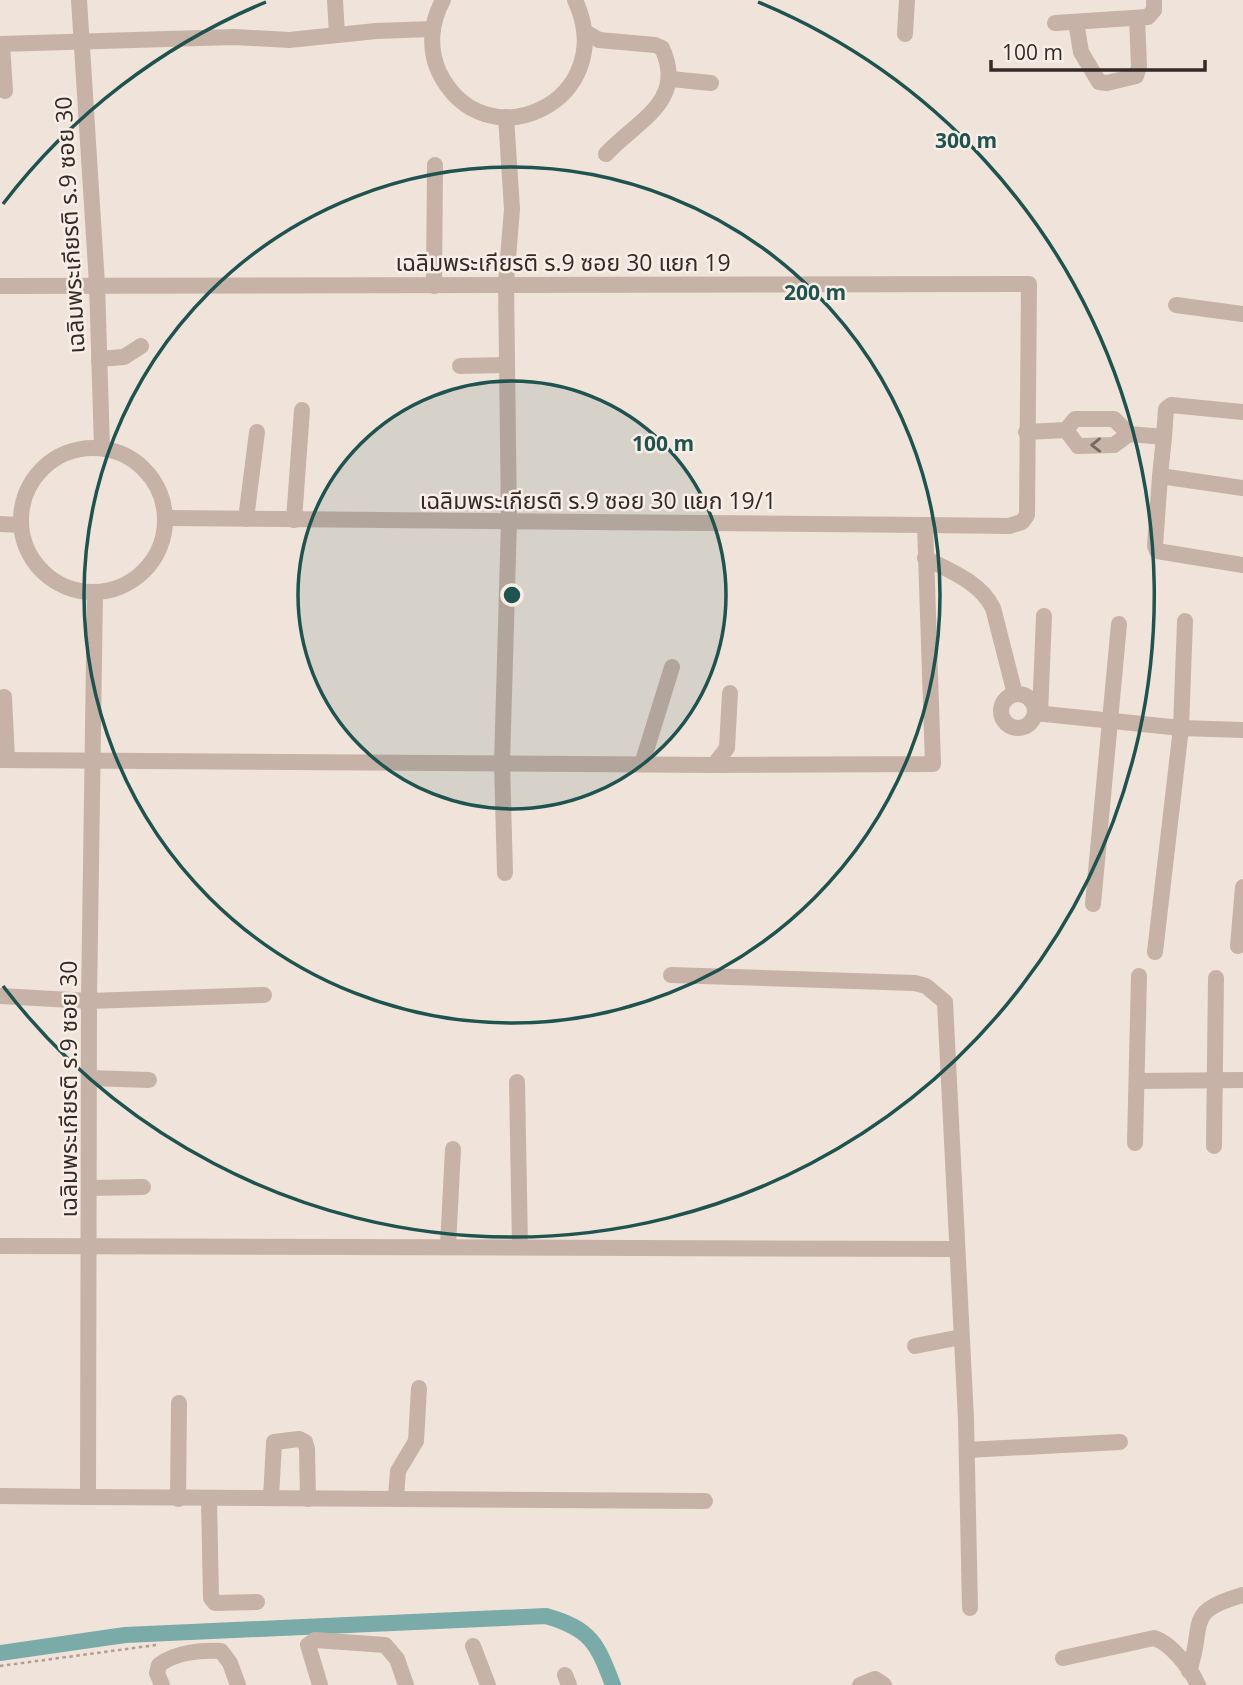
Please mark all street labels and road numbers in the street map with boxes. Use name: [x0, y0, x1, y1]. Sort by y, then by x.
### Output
street label: เฉลิมพระเกียรติ ร.9 ซอย 30: [46, 96, 92, 354]
street label: เฉลิมพระเกียรติ ร.9 ซอย 30 แยก 19: [395, 246, 731, 278]
street label: เฉลิมพระเกียรติ ร.9 ซอย 30 แยก 19/1: [420, 484, 776, 516]
street label: เฉลิมพระเกียรติ ร.9 ซอย 30: [52, 960, 84, 1218]

